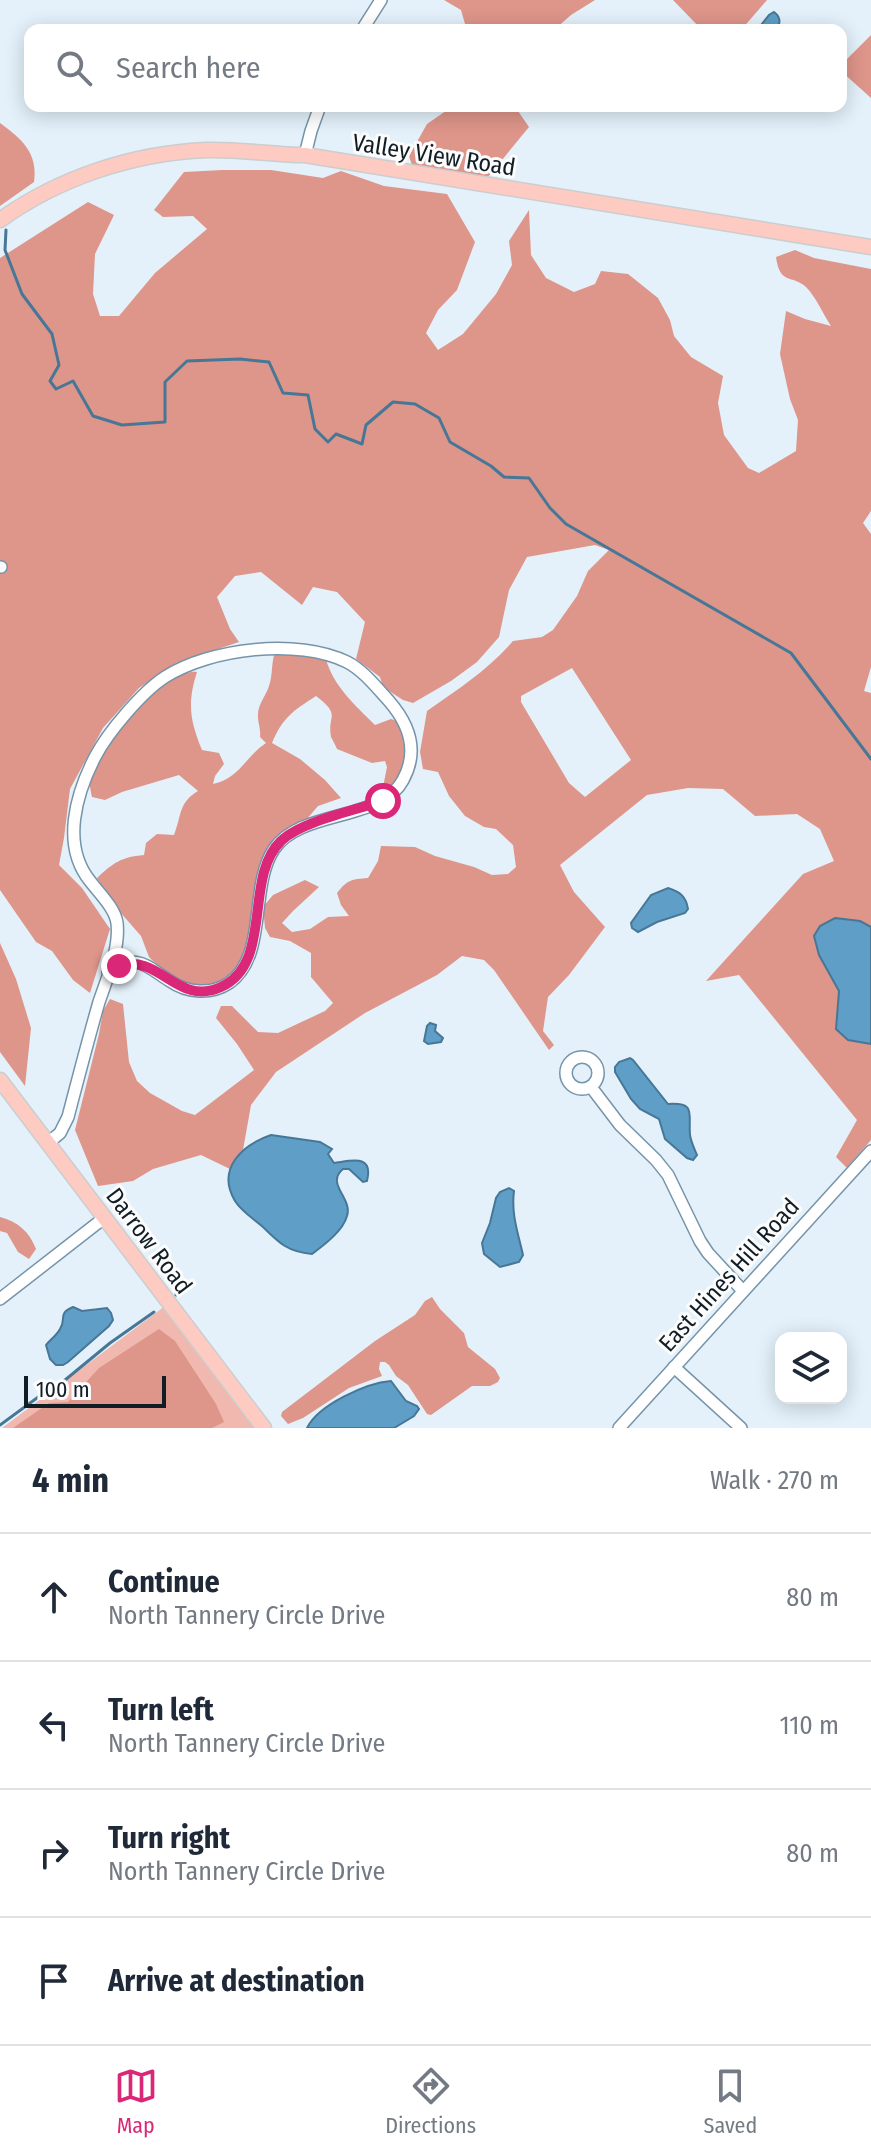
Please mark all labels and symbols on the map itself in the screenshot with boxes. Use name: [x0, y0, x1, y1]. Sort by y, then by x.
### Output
street label: Valley View Road: [350, 128, 518, 182]
route start: [365, 783, 401, 819]
route end: [101, 948, 137, 984]
street label: Darrow Road: [100, 1183, 198, 1299]
street label: East Hines Hill Road: [653, 1193, 805, 1357]
scale bar: [24, 1372, 166, 1408]

